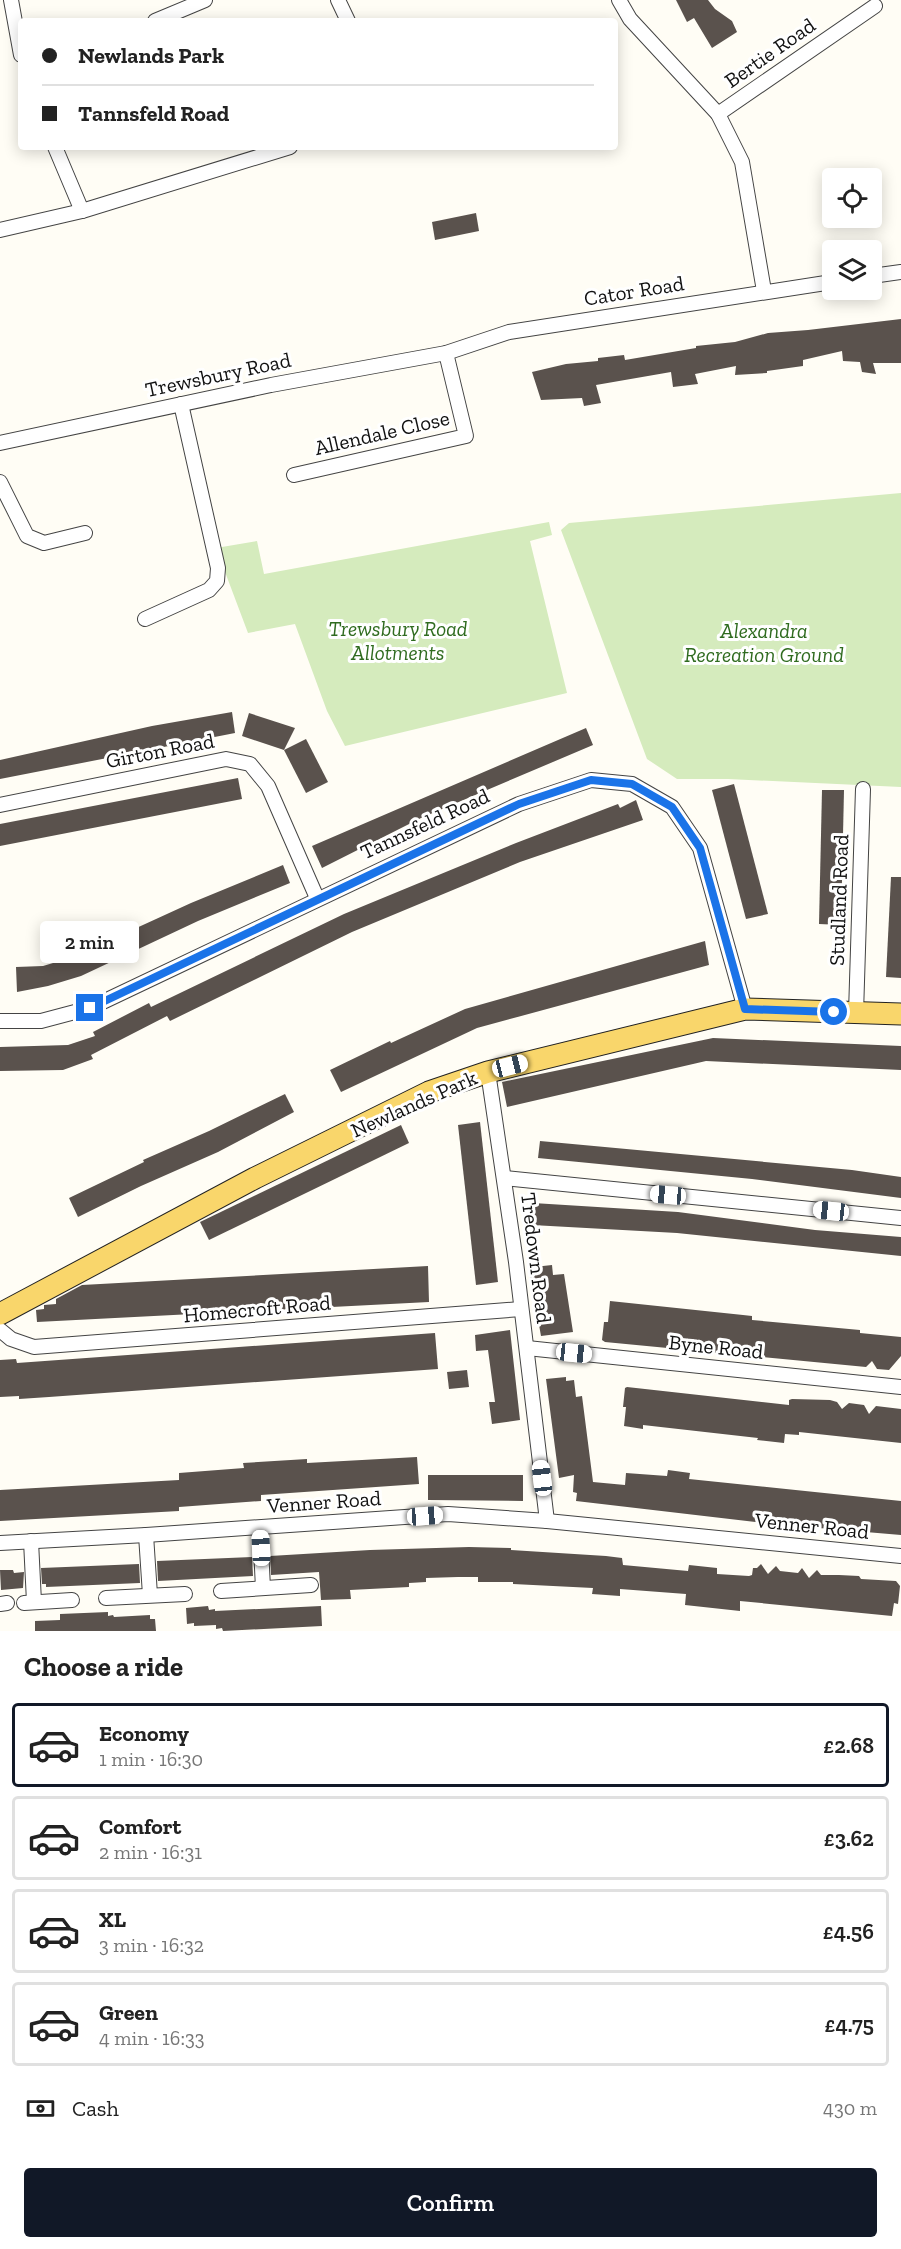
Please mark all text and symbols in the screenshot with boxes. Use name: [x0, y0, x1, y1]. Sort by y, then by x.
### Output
street label: Bertie Road: [720, 12, 820, 93]
text: Newlands Park: [78, 42, 224, 69]
text: Tannsfeld Road: [78, 100, 229, 127]
map controls: [822, 168, 882, 300]
button: locate: [822, 168, 882, 228]
button: layers: [822, 240, 882, 300]
street label: Cator Road: [582, 270, 686, 311]
street label: Trewsbury Road: [143, 347, 293, 402]
street label: Allendale Close: [312, 405, 452, 460]
park label: Trewsbury Road Allotments: [328, 616, 468, 665]
park label: Alexandra Recreation Ground: [684, 618, 844, 667]
street label: Girton Road: [104, 728, 217, 773]
street label: Tannsfeld Road: [356, 783, 494, 864]
street label: Studland Road: [824, 833, 853, 966]
callout: 2 min: [40, 921, 140, 963]
text: 2 min: [65, 930, 114, 954]
route end: [76, 994, 103, 1021]
route start: [820, 998, 847, 1025]
car: [490, 1053, 530, 1079]
street label: Newlands Park: [347, 1065, 481, 1143]
car: [649, 1184, 687, 1206]
street label: Tredown Road: [516, 1191, 557, 1325]
car: [812, 1200, 850, 1222]
street label: Homecroft Road: [182, 1290, 332, 1327]
street label: Byne Road: [667, 1329, 765, 1364]
car: [555, 1342, 593, 1364]
car: [531, 1459, 553, 1497]
street label: Venner Road: [265, 1485, 382, 1518]
car: [406, 1506, 444, 1526]
street label: Venner Road: [753, 1507, 871, 1544]
car: [251, 1530, 271, 1566]
text: Choose a ride: [24, 1651, 183, 1683]
icon: car: [27, 1718, 81, 1772]
text: Economy: [99, 1720, 189, 1747]
text: £2.68: [823, 1732, 874, 1759]
text: 1 min · 16:30: [99, 1747, 203, 1771]
icon: car: [27, 1811, 81, 1865]
text: Comfort: [99, 1813, 181, 1840]
text: £3.62: [824, 1825, 874, 1852]
text: 2 min · 16:31: [99, 1840, 202, 1864]
icon: car: [27, 1904, 81, 1958]
text: XL: [99, 1906, 126, 1933]
text: £4.56: [823, 1918, 874, 1945]
text: 3 min · 16:32: [99, 1933, 204, 1957]
icon: car: [27, 1997, 81, 2051]
text: Green: [99, 1999, 158, 2026]
text: £4.75: [824, 2011, 874, 2038]
text: 4 min · 16:33: [99, 2026, 204, 2050]
icon: cash: [24, 2092, 57, 2125]
text: Cash: [72, 2095, 119, 2122]
text: 430 m: [823, 2096, 877, 2120]
button: Confirm: [24, 2168, 877, 2237]

